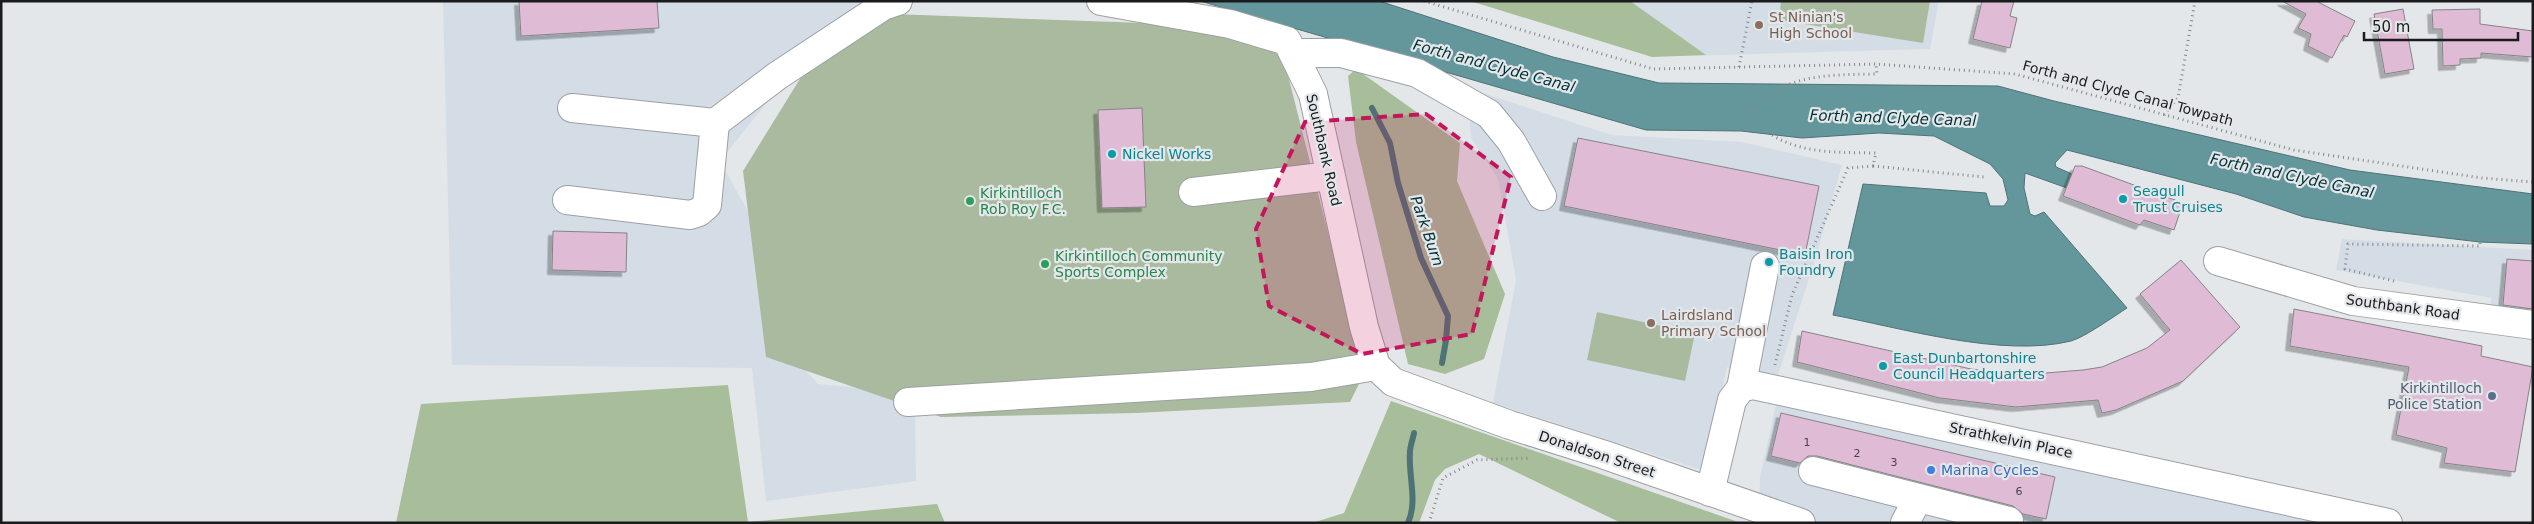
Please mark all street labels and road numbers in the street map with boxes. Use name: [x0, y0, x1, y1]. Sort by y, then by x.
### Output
street label: Forth and Clyde Canal Towpath: [2021, 57, 2235, 129]
street label: Southbank Road: [1303, 92, 1345, 208]
street label: Southbank Road: [2345, 291, 2461, 323]
street label: Strathkelvin Place: [1948, 419, 2074, 461]
street label: Donaldson Street: [1537, 428, 1658, 481]

